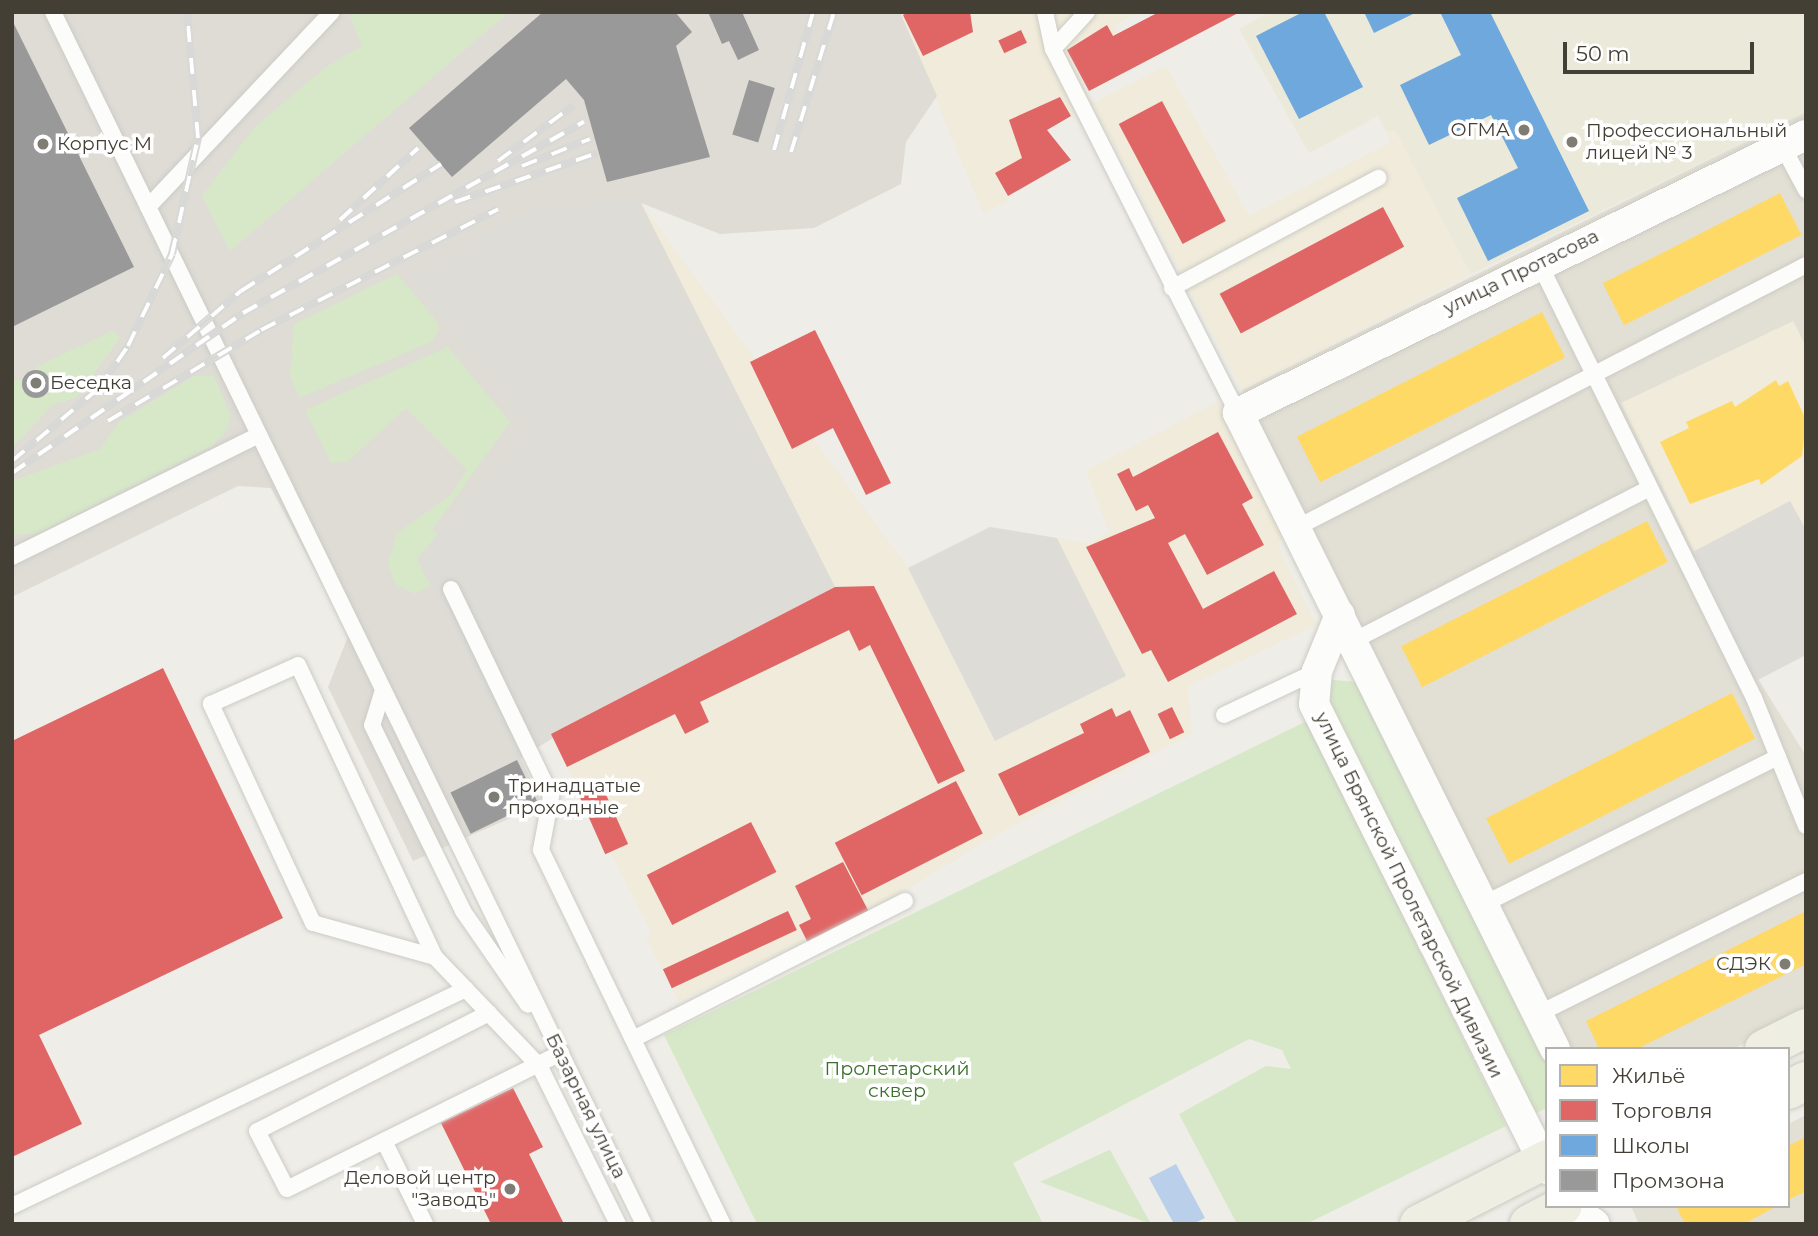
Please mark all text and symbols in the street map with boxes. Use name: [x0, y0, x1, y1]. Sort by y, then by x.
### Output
scale bar: [1566, 28, 1757, 72]
text: 50 m: [1576, 41, 1630, 66]
place label: ОГМА: [1451, 119, 1510, 141]
place label: Профессиональный лицей № 3: [1586, 120, 1787, 164]
marker: ОГМА: [1516, 122, 1532, 138]
place label: Корпус М: [57, 133, 152, 155]
marker: Профессиональный лицей № 3: [1564, 134, 1580, 150]
marker: Корпус М: [35, 136, 51, 152]
street label: улица Протасова: [1440, 224, 1602, 320]
place label: Беседка: [50, 372, 132, 394]
marker: Беседка: [28, 375, 44, 391]
street label: улица Брянской Пролетарской Дивизии: [1310, 708, 1508, 1082]
place label: Тринадцатые проходные: [508, 775, 641, 819]
marker: Тринадцатые проходные: [486, 789, 502, 805]
place label: СДЭК: [1716, 953, 1771, 975]
marker: СДЭК: [1777, 956, 1793, 972]
street label: Базарная улица: [541, 1030, 631, 1182]
legend: [1545, 1047, 1790, 1208]
park label: Пролетарский сквер: [824, 1058, 970, 1102]
text: Жильё: [1612, 1063, 1686, 1088]
text: Торговля: [1612, 1098, 1713, 1123]
text: Школы: [1612, 1133, 1690, 1158]
place label: Деловой центр "Заводъ": [344, 1167, 496, 1211]
text: Промзона: [1612, 1168, 1725, 1193]
marker: Деловой центр "Заводъ": [502, 1181, 518, 1197]

